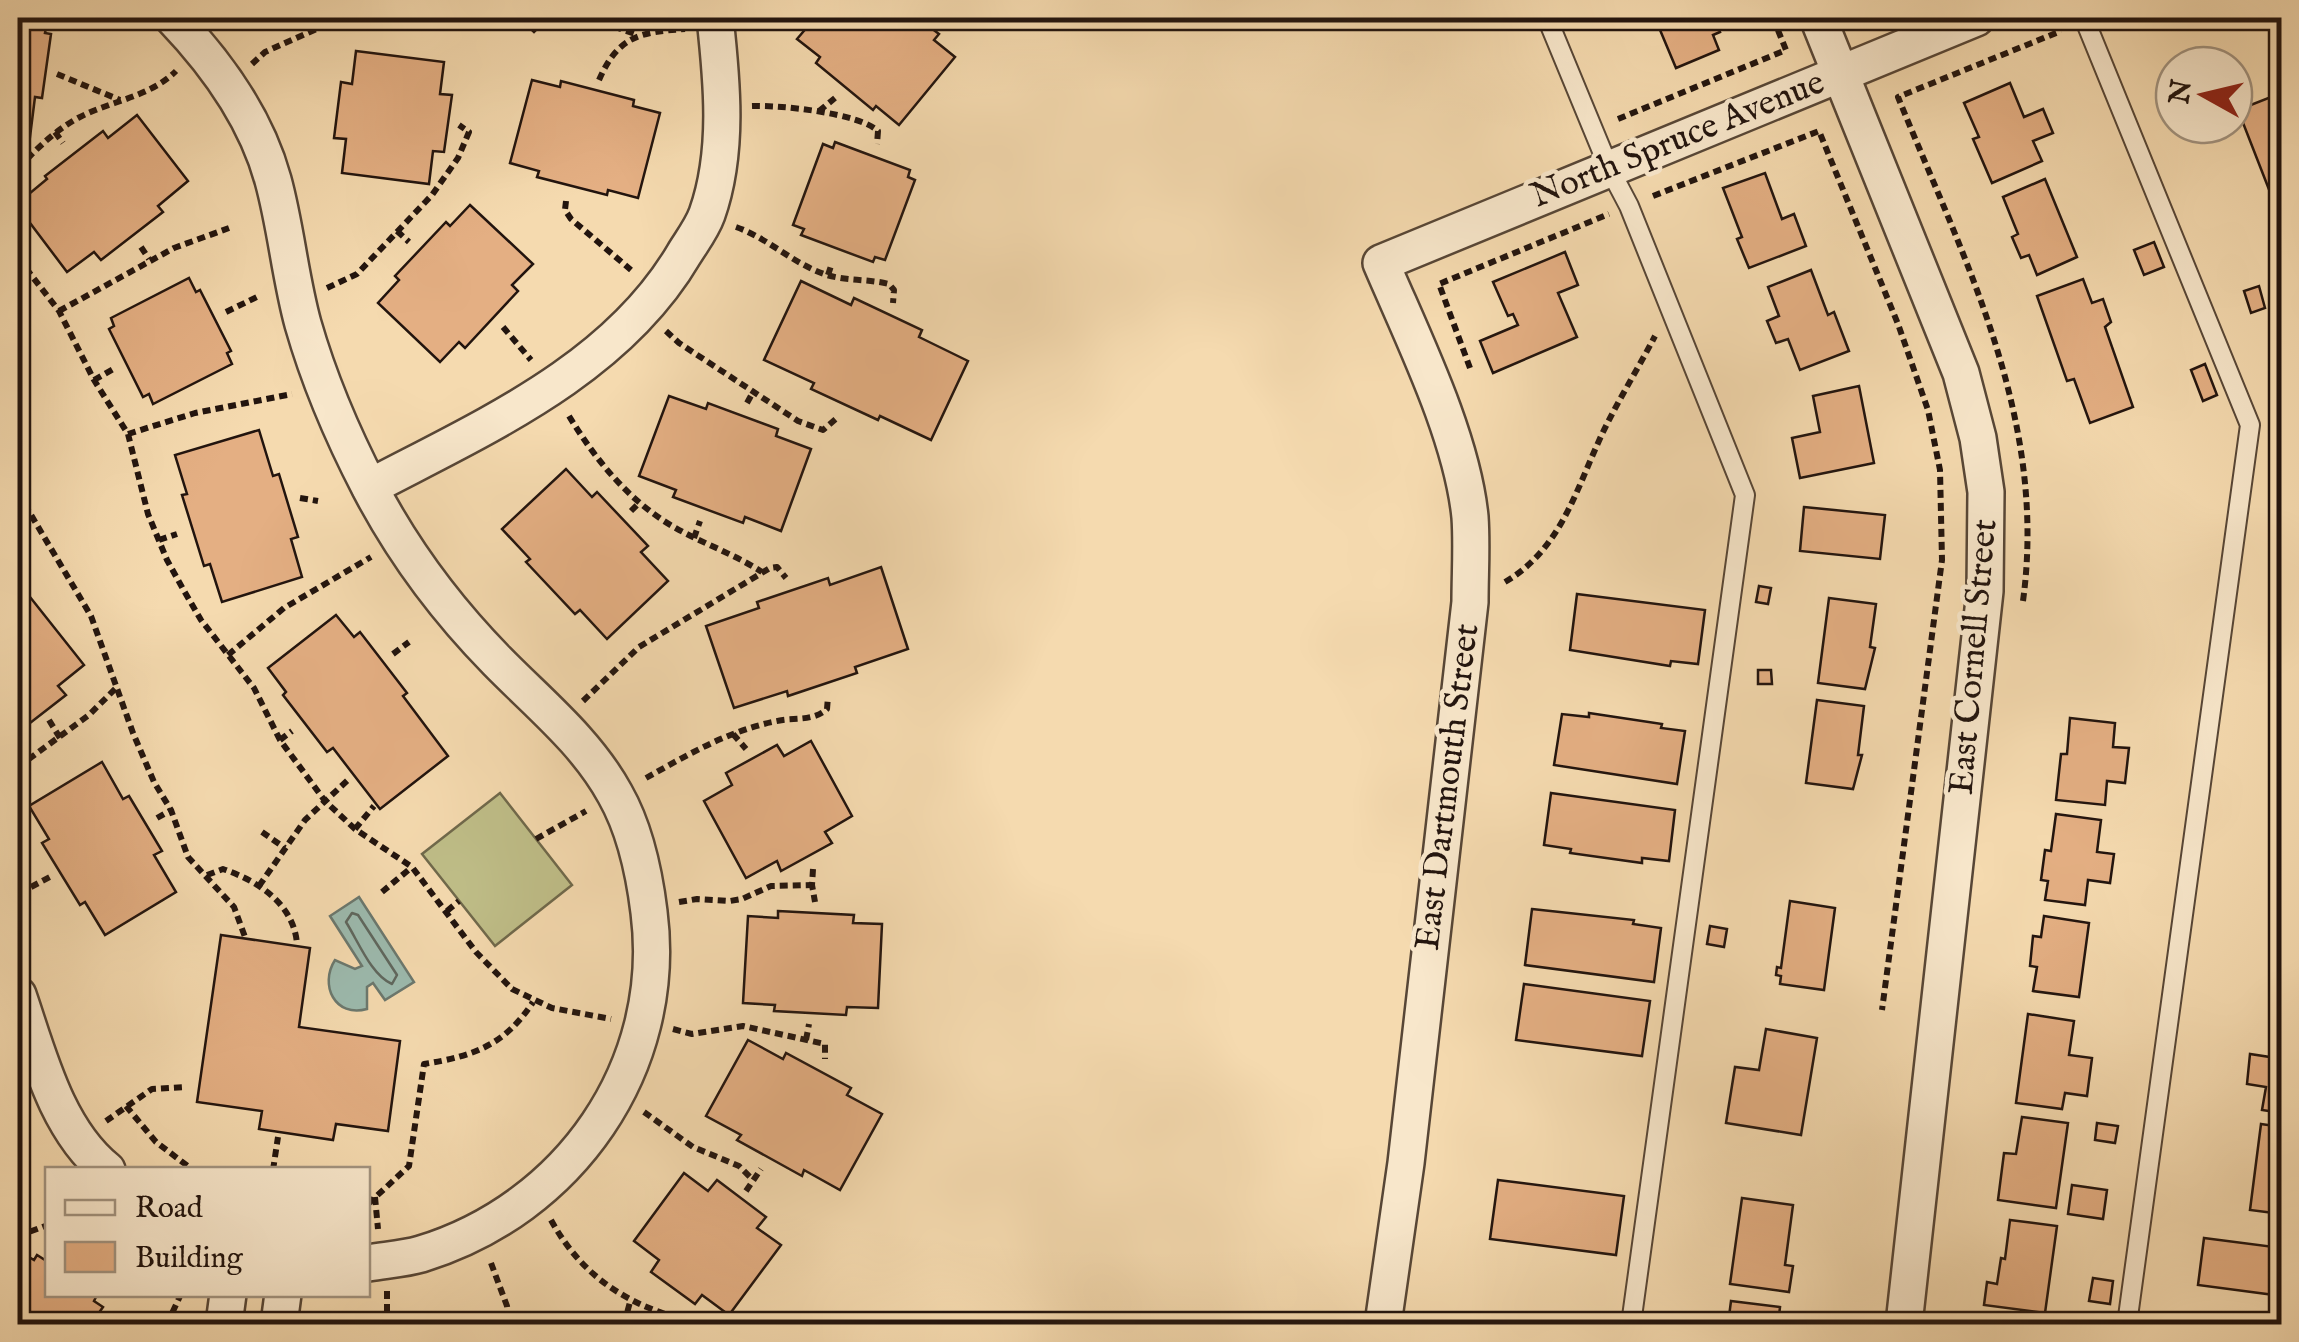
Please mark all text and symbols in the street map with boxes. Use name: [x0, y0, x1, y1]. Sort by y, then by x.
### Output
north arrow: [2154, 45, 2254, 145]
street label: North Spruce Avenue: [1525, 61, 1831, 219]
text: N: [2163, 77, 2201, 107]
street label: East Cornell Street: [1940, 517, 2008, 797]
street label: East Dartmouth Street: [1406, 621, 1490, 953]
legend: [45, 1167, 370, 1297]
text: Road: [135, 1190, 204, 1228]
text: Building: [135, 1240, 244, 1278]

